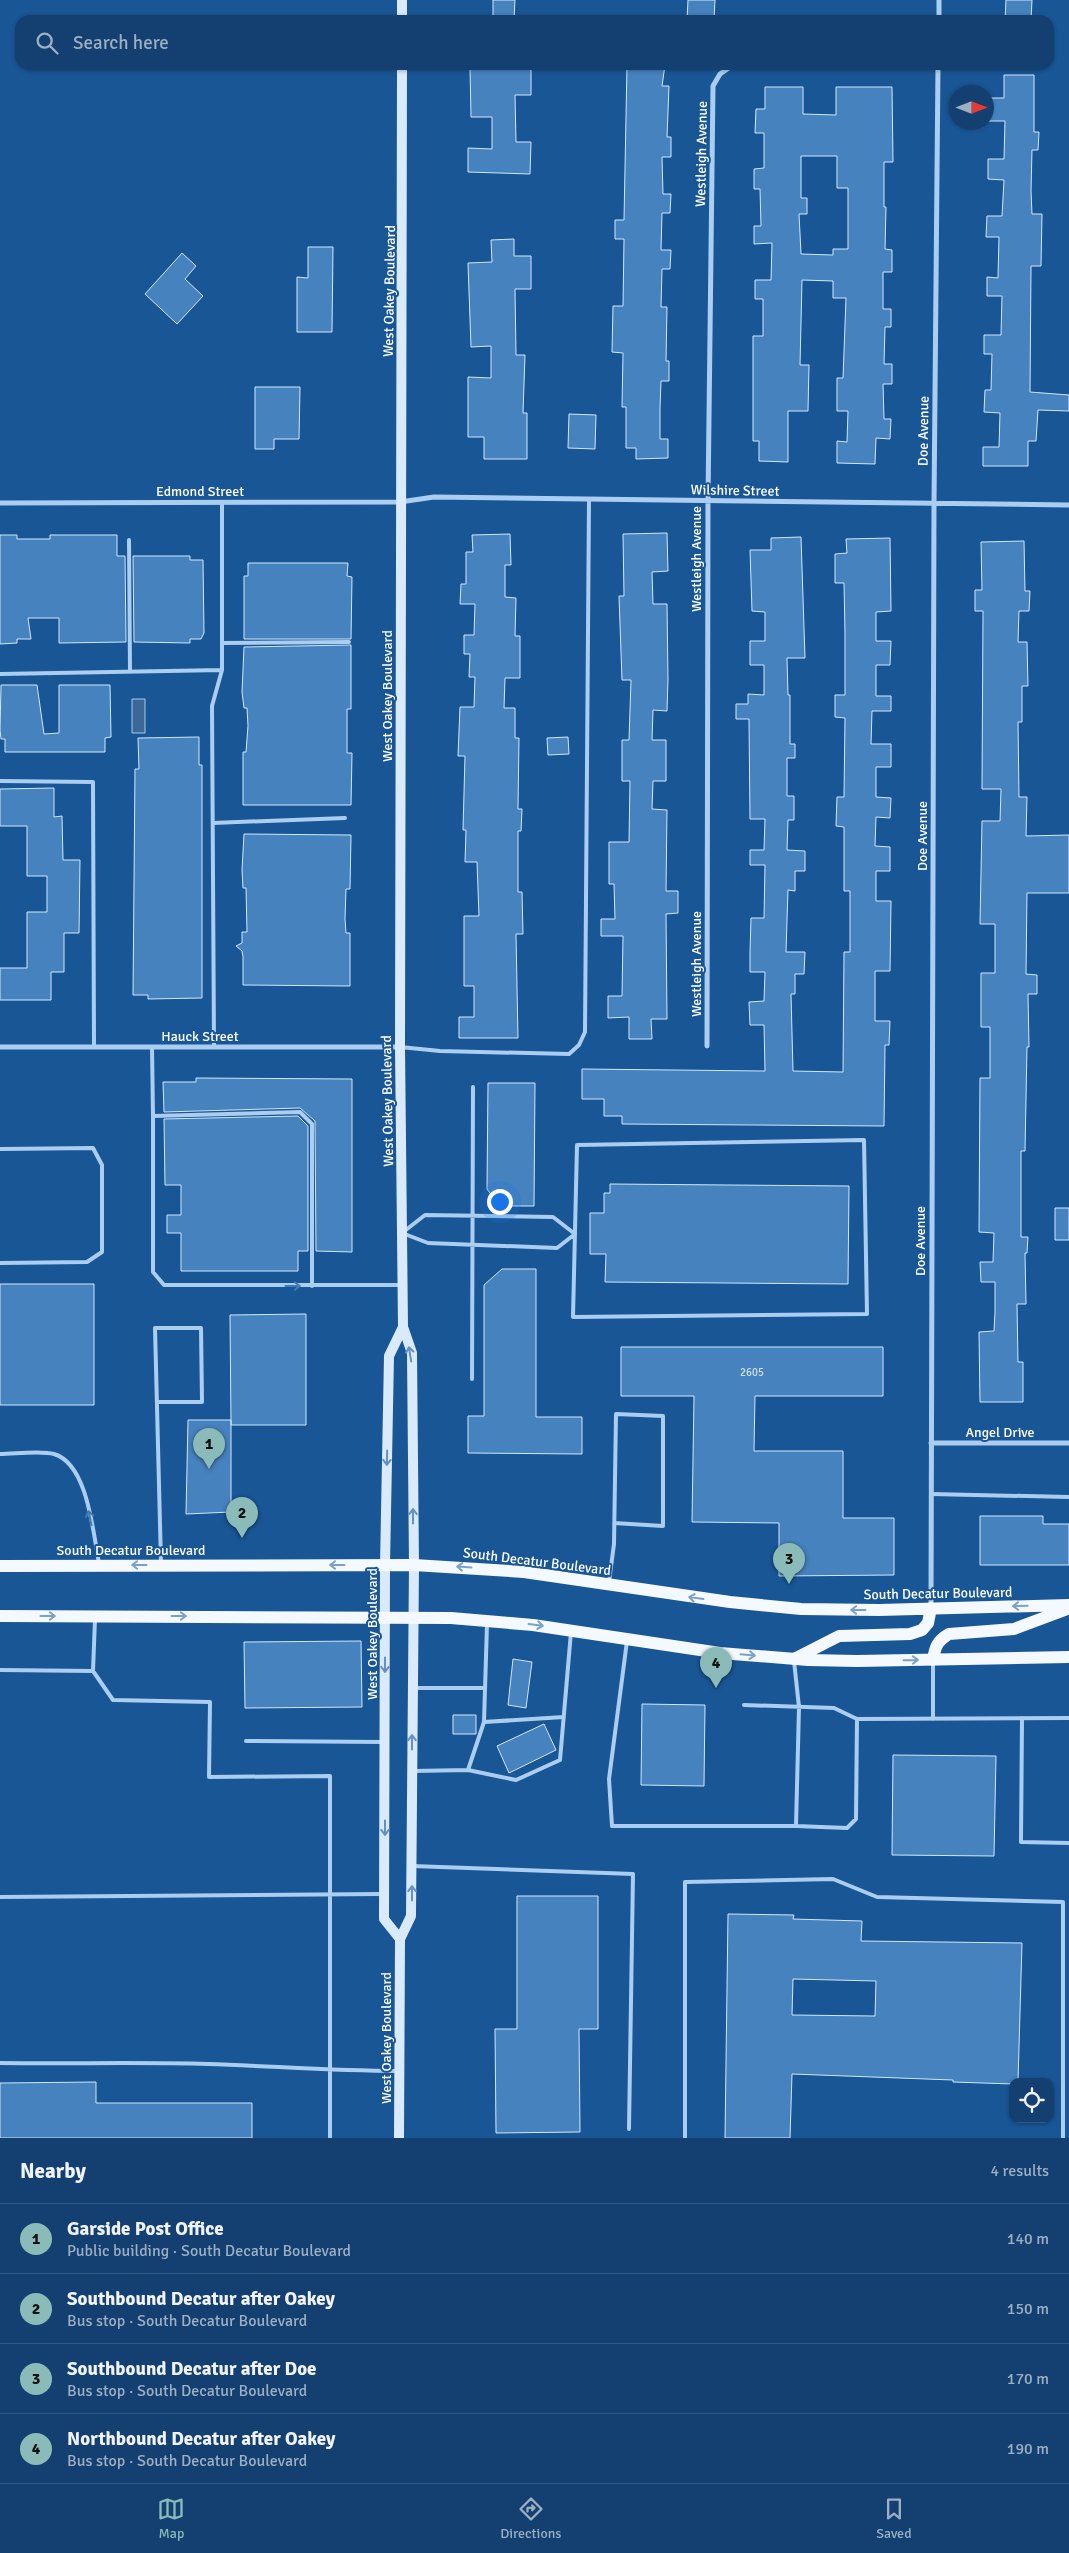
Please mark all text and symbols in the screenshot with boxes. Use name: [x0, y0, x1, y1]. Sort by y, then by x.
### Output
search box: [15, 15, 1054, 70]
icon: search: [33, 29, 61, 57]
text: Search here: [73, 31, 169, 55]
north arrow: [949, 85, 994, 130]
street label: Westleigh Avenue: [692, 101, 711, 207]
street label: West Oakey Boulevard: [380, 225, 399, 357]
street label: Doe Avenue: [914, 396, 933, 466]
street label: Wilshire Street: [690, 481, 780, 500]
street label: Edmond Street: [156, 483, 244, 500]
street label: Westleigh Avenue: [688, 506, 705, 612]
street label: West Oakey Boulevard: [379, 630, 396, 762]
street label: Doe Avenue: [914, 801, 931, 871]
street label: Westleigh Avenue: [688, 911, 705, 1017]
street label: Hauck Street: [161, 1028, 239, 1045]
street label: West Oakey Boulevard: [378, 1035, 397, 1167]
your location: [487, 1189, 513, 1215]
street label: Doe Avenue: [912, 1206, 929, 1276]
one-way arrow: [284, 1281, 300, 1291]
one-way arrow: [405, 1346, 415, 1362]
house number: 2605: [740, 1366, 764, 1379]
street label: Angel Drive: [965, 1424, 1035, 1441]
pin: 1: [193, 1428, 225, 1469]
one-way arrow: [383, 1450, 392, 1466]
pin: 2: [226, 1497, 258, 1538]
one-way arrow: [408, 1508, 418, 1524]
one-way arrow: [85, 1510, 94, 1526]
street label: South Decatur Boulevard: [57, 1542, 205, 1559]
pin: 3: [773, 1543, 805, 1584]
street label: South Decatur Boulevard: [462, 1544, 612, 1579]
one-way arrow: [131, 1560, 148, 1570]
one-way arrow: [329, 1560, 345, 1570]
one-way arrow: [456, 1563, 472, 1572]
street label: West Oakey Boulevard: [364, 1568, 381, 1700]
street label: South Decatur Boulevard: [863, 1584, 1013, 1603]
one-way arrow: [688, 1593, 704, 1603]
one-way arrow: [1013, 1601, 1029, 1611]
one-way arrow: [850, 1605, 866, 1615]
one-way arrow: [39, 1611, 55, 1621]
one-way arrow: [170, 1611, 187, 1621]
one-way arrow: [527, 1620, 543, 1630]
pin: 4: [700, 1647, 732, 1688]
one-way arrow: [740, 1651, 756, 1660]
one-way arrow: [903, 1656, 919, 1665]
one-way arrow: [380, 1657, 390, 1673]
one-way arrow: [407, 1734, 417, 1750]
one-way arrow: [380, 1820, 389, 1836]
one-way arrow: [407, 1885, 416, 1901]
street label: West Oakey Boulevard: [378, 1972, 395, 2104]
map controls: [1009, 2078, 1054, 2123]
button: locate: [1009, 2078, 1054, 2123]
text: Nearby: [20, 2158, 86, 2184]
text: 4 results: [990, 2161, 1049, 2181]
text: Garside Post Office: [67, 2217, 224, 2241]
text: 1: [32, 2229, 40, 2249]
text: 140 m: [1007, 2229, 1049, 2249]
text: Public building · South Decatur Boulevard: [67, 2241, 351, 2261]
text: Southbound Decatur after Oakey: [67, 2287, 335, 2311]
text: 2: [32, 2299, 40, 2319]
text: 150 m: [1007, 2299, 1049, 2319]
text: Bus stop · South Decatur Boulevard: [67, 2311, 307, 2331]
text: Southbound Decatur after Doe: [67, 2357, 317, 2381]
text: 3: [32, 2369, 40, 2389]
text: 170 m: [1007, 2369, 1049, 2389]
text: Bus stop · South Decatur Boulevard: [67, 2381, 307, 2401]
text: Northbound Decatur after Oakey: [67, 2427, 336, 2451]
text: 4: [32, 2439, 40, 2459]
text: 190 m: [1007, 2439, 1049, 2459]
text: Bus stop · South Decatur Boulevard: [67, 2451, 307, 2471]
tab: Map: [157, 2495, 185, 2542]
tab: Directions: [500, 2495, 561, 2542]
tab: Saved: [876, 2495, 912, 2542]

